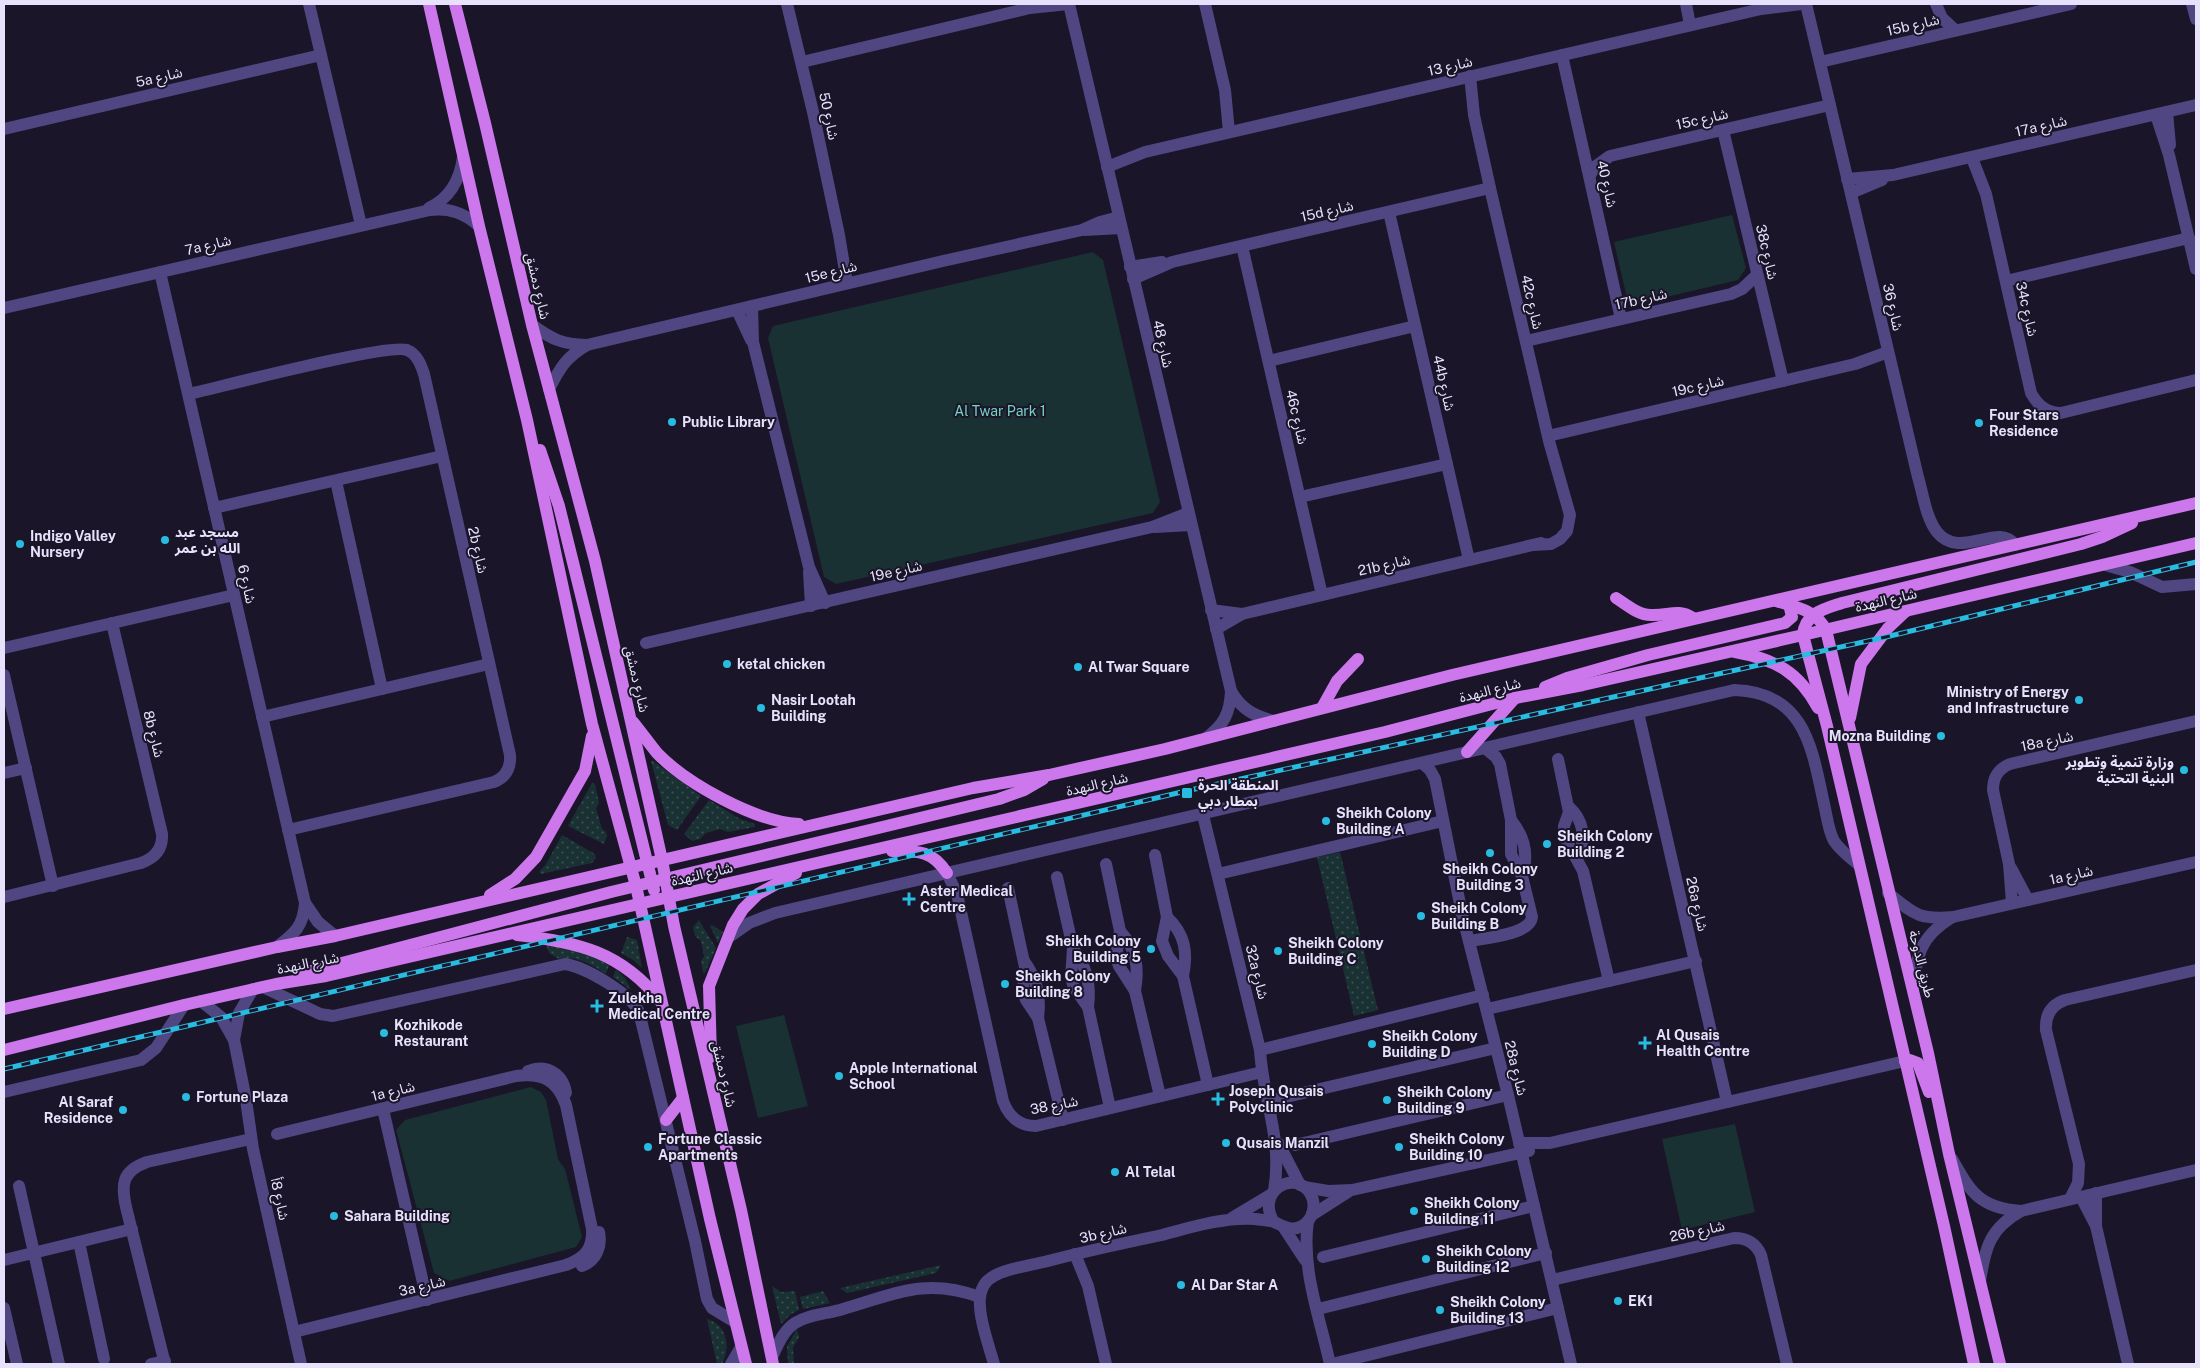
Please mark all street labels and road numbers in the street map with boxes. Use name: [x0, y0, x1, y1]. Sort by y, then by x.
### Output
street label: 15b شارع: [1885, 11, 1942, 42]
street label: شارع 13: [1426, 53, 1475, 82]
street label: 5a شارع: [134, 64, 185, 93]
street label: شارع 50: [813, 91, 842, 142]
street label: 15c شارع: [1674, 105, 1730, 136]
street label: 17a شارع: [2014, 112, 2069, 143]
street label: شارع 40: [1591, 159, 1620, 210]
street label: 15d شارع: [1299, 197, 1356, 228]
street label: 38c شارع: [1750, 223, 1781, 282]
street label: 7a شارع: [183, 232, 233, 261]
street label: شارع دمشق: [520, 251, 553, 322]
street label: 15e شارع: [803, 258, 859, 289]
street label: 42c شارع: [1515, 273, 1546, 331]
street label: 34c شارع: [2010, 280, 2041, 339]
street label: شارع 36: [1877, 282, 1906, 333]
street label: 17b شارع: [1613, 285, 1669, 316]
street label: شارع 48: [1147, 319, 1176, 370]
street label: 44b شارع: [1427, 354, 1458, 413]
street label: 19c شارع: [1671, 372, 1726, 403]
street label: 46c شارع: [1280, 388, 1311, 447]
street label: 2b شارع: [462, 525, 491, 576]
street label: 21b شارع: [1356, 551, 1412, 582]
street label: 19e شارع: [868, 557, 924, 588]
street label: شارع 6: [232, 563, 259, 606]
street label: شارع النهدة: [1854, 585, 1919, 618]
street label: شارع دمشق: [619, 644, 652, 715]
street label: شارع النهدة: [1458, 675, 1523, 708]
street label: 8b شارع: [138, 709, 168, 760]
street label: 18a شارع: [2019, 728, 2075, 757]
street label: شارع النهدة: [1065, 769, 1130, 802]
street label: شارع النهدة: [670, 859, 735, 892]
street label: 1a شارع: [2048, 862, 2095, 891]
street label: 26a شارع: [1680, 875, 1711, 934]
street label: طريق الدوحة: [1904, 928, 1938, 1000]
street label: 32a شارع: [1240, 943, 1271, 1002]
street label: شارع النهدة: [276, 949, 341, 980]
street label: شارع دمشق: [706, 1039, 739, 1110]
street label: 28a شارع: [1499, 1039, 1531, 1098]
street label: 1a شارع: [370, 1078, 417, 1107]
street label: شارع 38: [1029, 1093, 1080, 1120]
street label: شارع 8أ: [265, 1176, 293, 1222]
street label: 26b شارع: [1668, 1217, 1727, 1248]
street label: 3b شارع: [1078, 1220, 1129, 1249]
street label: 3a شارع: [397, 1273, 448, 1302]

